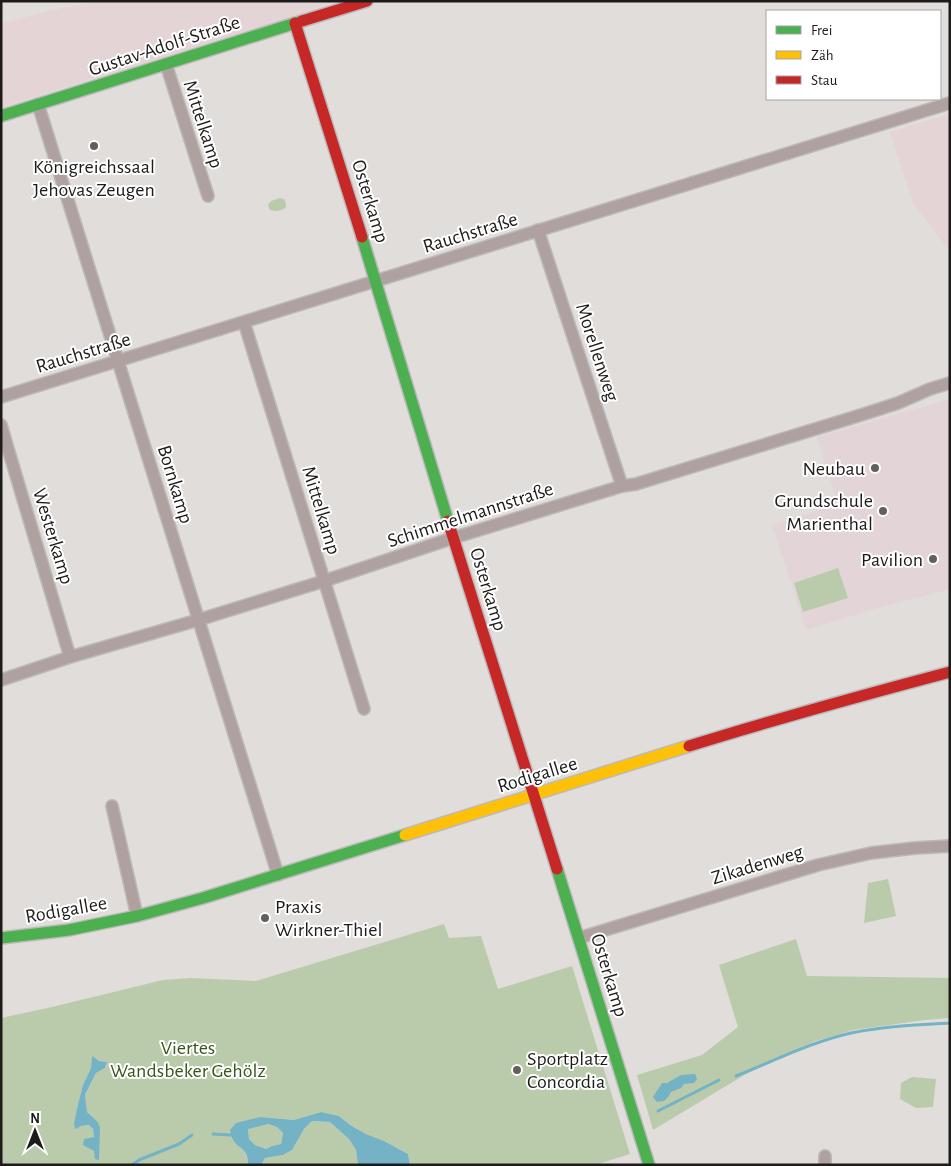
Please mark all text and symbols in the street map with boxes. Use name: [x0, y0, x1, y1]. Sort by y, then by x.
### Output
legend: [766, 10, 941, 100]
street label: Gustav-Adolf-Straße: [86, 12, 242, 80]
text: Frei: [811, 23, 832, 38]
text: Zäh: [811, 48, 834, 63]
text: Stau: [811, 73, 838, 88]
street label: Mittelkamp: [179, 78, 227, 171]
marker: Königreichssaal Jehovas Zeugen: [88, 140, 100, 152]
place label: Königreichssaal Jehovas Zeugen: [33, 157, 155, 200]
street label: Osterkamp: [348, 157, 392, 245]
street label: Rauchstraße: [421, 209, 520, 257]
street label: Morellenweg: [572, 301, 622, 404]
street label: Rauchstraße: [34, 329, 133, 377]
street label: Bornkamp: [154, 443, 196, 526]
place label: Neubau: [803, 459, 865, 479]
marker: Neubau: [869, 462, 881, 474]
street label: Mittelkamp: [298, 464, 344, 557]
street label: Schimmelmannstraße: [385, 479, 556, 551]
street label: Westerkamp: [29, 486, 77, 587]
place label: Grundschule Marienthal: [774, 491, 873, 534]
marker: Grundschule Marienthal: [877, 505, 889, 517]
street label: Osterkamp: [466, 545, 510, 633]
place label: Pavilion: [861, 550, 923, 570]
marker: Pavilion: [927, 553, 939, 565]
street label: Rodigallee: [495, 753, 580, 797]
street label: Zikadenweg: [709, 841, 806, 888]
street label: Rodigallee: [24, 893, 109, 927]
place label: Praxis Wirkner-Thiel: [275, 897, 382, 940]
marker: Praxis Wirkner-Thiel: [259, 912, 271, 924]
street label: Osterkamp: [587, 931, 631, 1019]
park label: Viertes Wandsbeker Gehölz: [110, 1038, 266, 1081]
place label: Sportplatz Concordia: [527, 1049, 608, 1092]
marker: Sportplatz Concordia: [511, 1064, 523, 1076]
north arrow: [10, 1106, 60, 1156]
text: N: [30, 1112, 40, 1126]

